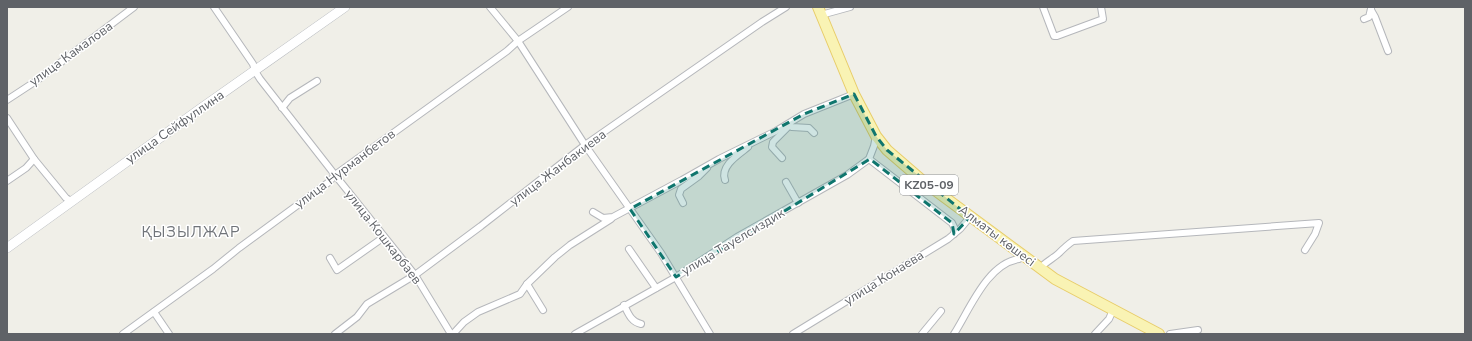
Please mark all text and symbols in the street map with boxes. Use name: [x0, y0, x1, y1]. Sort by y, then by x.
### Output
street label: улица Камалова: [25, 17, 117, 91]
street label: улица Сейфуллина: [122, 86, 228, 168]
street label: улица Нурманбетов: [291, 125, 399, 213]
street label: улица Жанбакиева: [506, 126, 610, 210]
road number: KZ05-09: [900, 175, 958, 195]
street label: улица Кошкарбаев: [340, 186, 426, 288]
street label: Алматы көшесі: [955, 201, 1039, 271]
street label: улица Тауелсиздик: [678, 204, 788, 280]
district label: ҚЫЗЫЛЖАР: [141, 222, 241, 242]
street label: улица Конаева: [841, 246, 927, 310]

